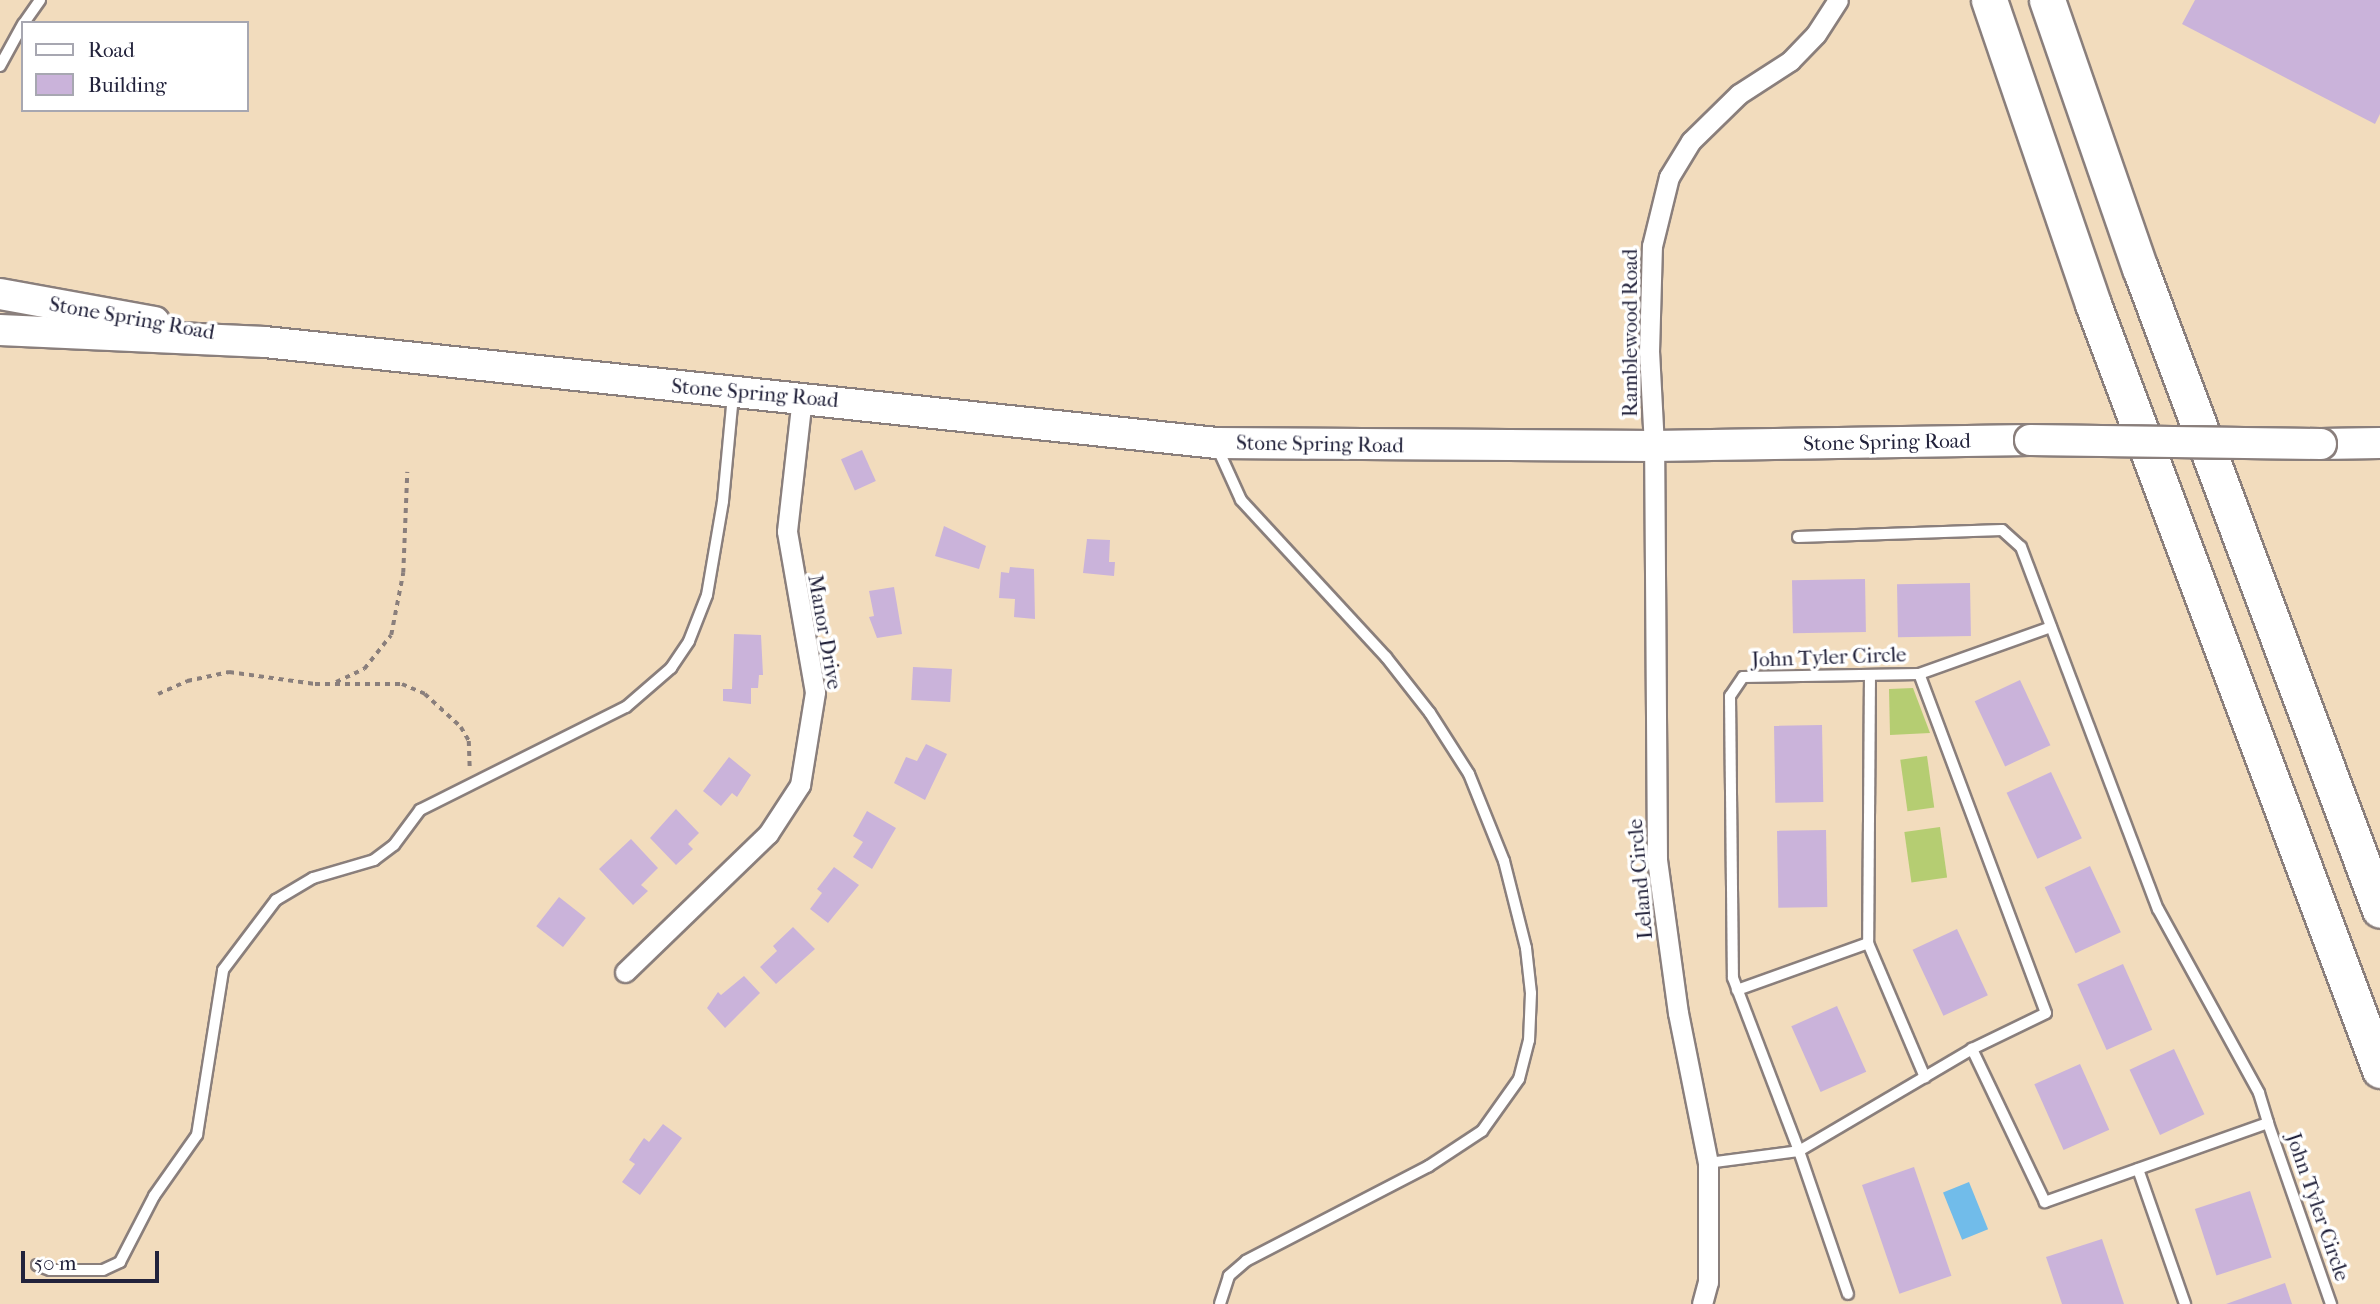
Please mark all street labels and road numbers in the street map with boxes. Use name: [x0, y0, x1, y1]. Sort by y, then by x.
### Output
street label: Ramblewood Road: [1617, 249, 1643, 417]
street label: Stone Spring Road: [47, 291, 217, 345]
street label: Stone Spring Road: [670, 373, 840, 413]
street label: Stone Spring Road: [1803, 428, 1971, 456]
street label: Stone Spring Road: [1236, 430, 1404, 458]
street label: Manor Drive: [802, 573, 848, 691]
street label: John Tyler Circle: [1751, 642, 1907, 672]
street label: Leland Circle: [1622, 818, 1658, 940]
street label: John Tyler Circle: [2281, 1130, 2355, 1284]

